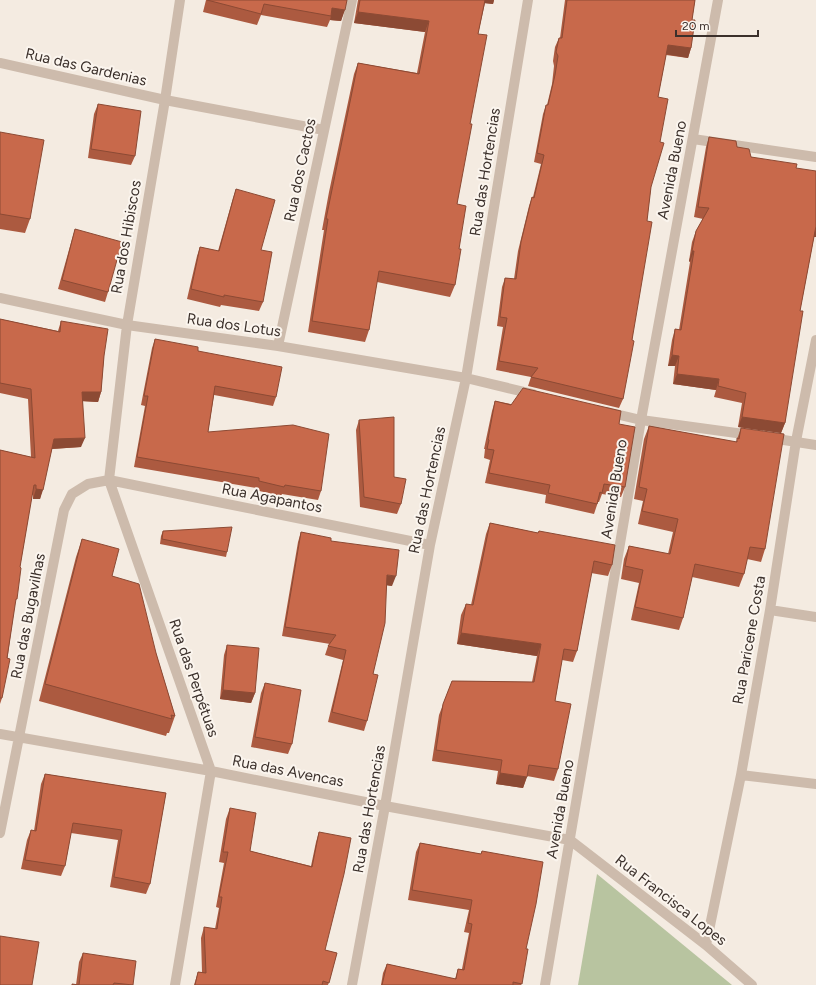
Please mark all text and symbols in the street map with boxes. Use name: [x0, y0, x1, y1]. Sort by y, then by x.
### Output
scale bar: [676, 12, 758, 38]
text: 20 m: [682, 19, 710, 33]
street label: Rua das Gardenias: [24, 44, 148, 90]
street label: Rua das Hortencias: [466, 107, 504, 237]
street label: Rua dos Cactos: [280, 117, 320, 223]
street label: Avenida Bueno: [654, 119, 690, 221]
street label: Rua dos Hibiscos: [107, 179, 145, 295]
street label: Rua dos Lotus: [186, 309, 282, 341]
street label: Rua das Hortencias: [405, 425, 449, 555]
street label: Avenida Bueno: [597, 438, 631, 540]
street label: Rua Agapantos: [220, 479, 324, 517]
street label: Rua das Bugavilhas: [7, 552, 49, 680]
street label: Rua Paricene Costa: [729, 574, 769, 706]
street label: Rua das Perpétuas: [165, 617, 223, 739]
street label: Rua das Hortencias: [349, 744, 389, 874]
street label: Rua das Avencas: [231, 751, 345, 791]
street label: Avenida Bueno: [542, 758, 578, 860]
street label: Rua Francisca Lopes: [612, 851, 730, 949]

